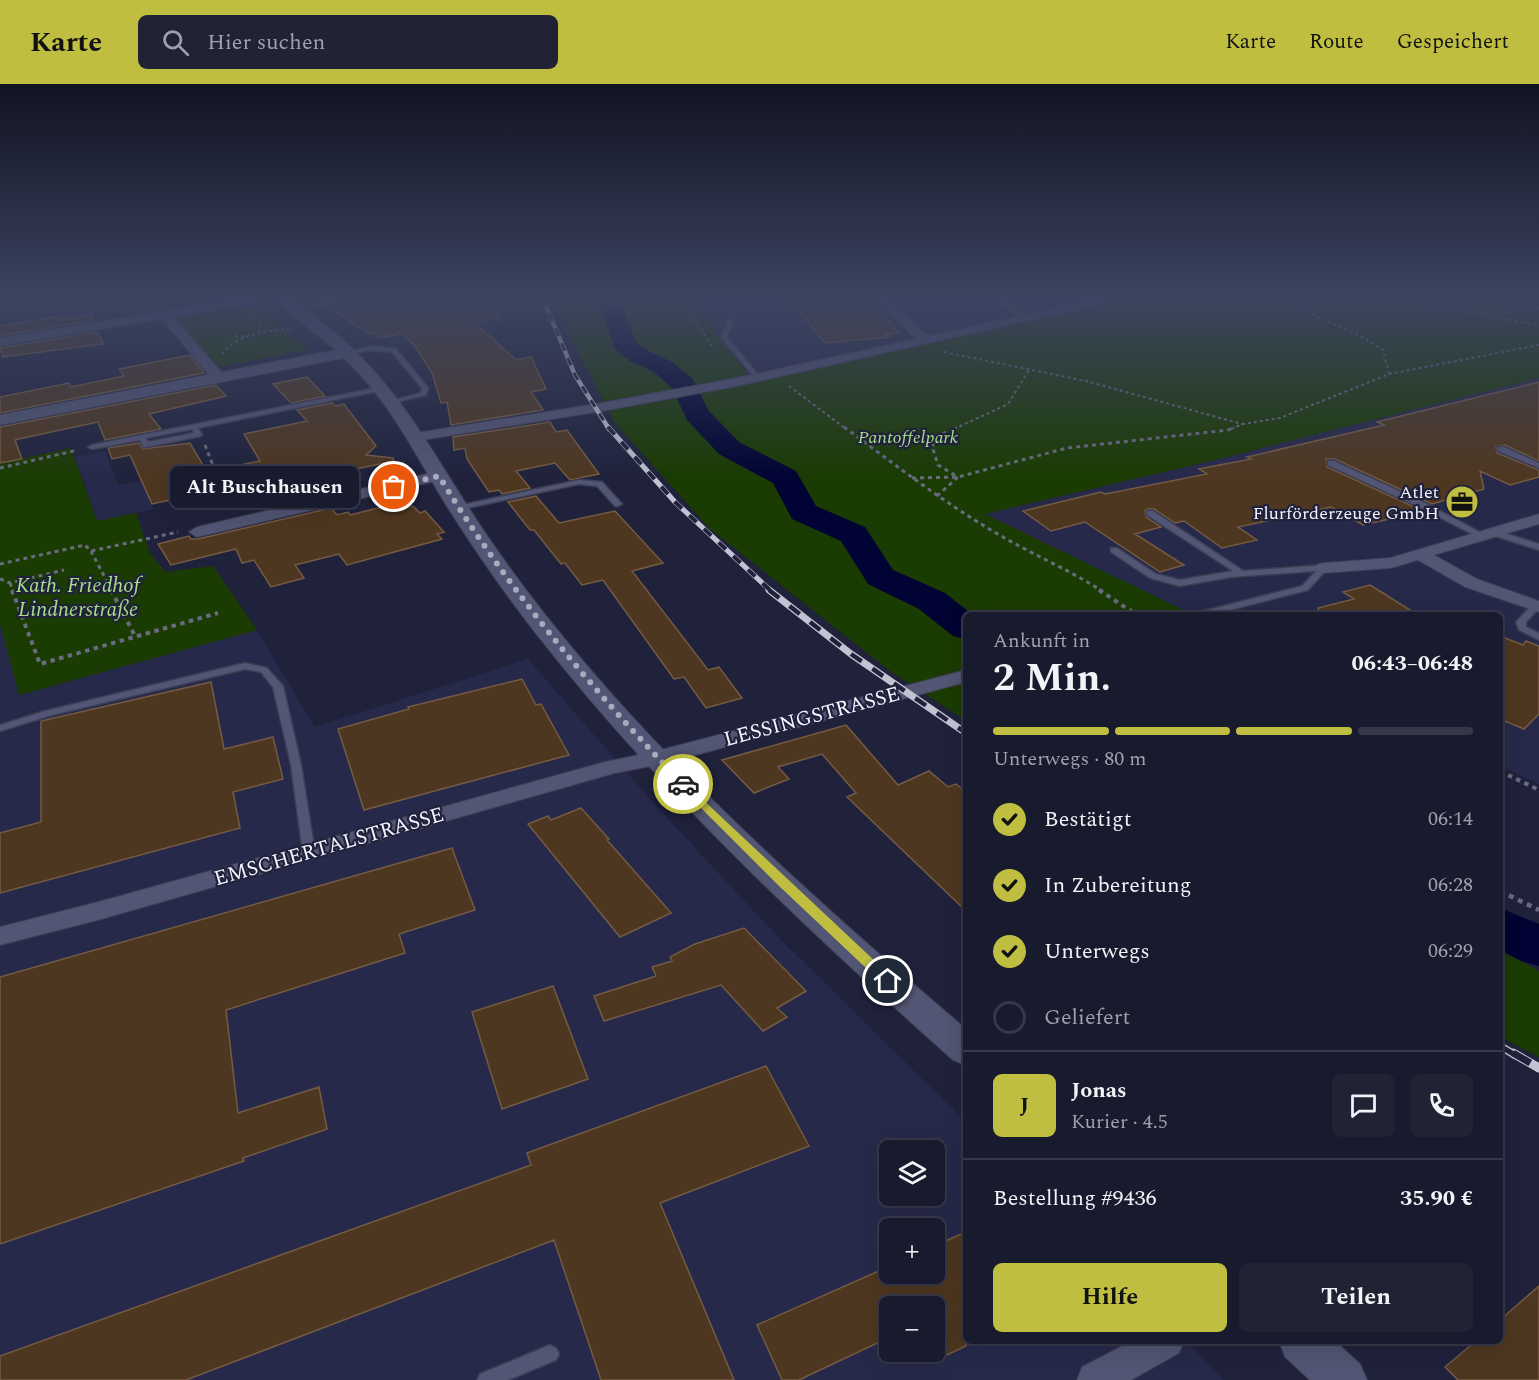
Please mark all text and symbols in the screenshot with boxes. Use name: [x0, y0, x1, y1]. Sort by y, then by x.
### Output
search box: [138, 15, 558, 69]
text: Karte: [30, 21, 102, 64]
icon: search: [159, 26, 192, 59]
text: Hier suchen: [207, 26, 325, 59]
text: Karte: [1225, 26, 1276, 58]
text: Route: [1309, 26, 1364, 58]
text: Gespeichert: [1397, 26, 1509, 58]
park label: Pantoffelpark: [858, 424, 959, 451]
pin: [368, 461, 419, 512]
callout: Alt Buschhausen: [169, 466, 358, 508]
icon: bag: [377, 470, 410, 503]
text: Alt Buschhausen: [186, 472, 343, 502]
place label: Atlet Flurförderzeuge GmbH: [1253, 479, 1439, 527]
office icon: Atlet Flurförderzeuge GmbH: [1444, 484, 1480, 520]
park label: Kath. Friedhof Lindnerstraße: [16, 570, 144, 626]
text: Ankunft in: [993, 626, 1090, 656]
text: 06:43–06:48: [1351, 647, 1473, 680]
text: 2 Min.: [993, 649, 1111, 708]
street label: LESSINGSTRASSE: [720, 678, 904, 756]
text: Unterwegs · 80 m: [993, 744, 1146, 774]
courier: [653, 754, 713, 814]
icon: car: [667, 768, 700, 801]
street label: EMSCHERTALSTRASSE: [210, 799, 448, 895]
icon: check: [993, 803, 1026, 836]
text: Bestätigt: [1044, 803, 1132, 836]
text: 06:14: [1428, 804, 1473, 834]
icon: check: [993, 869, 1026, 902]
text: In Zubereitung: [1044, 869, 1192, 902]
text: 06:28: [1428, 870, 1473, 900]
icon: check: [993, 935, 1026, 968]
text: Unterwegs: [1044, 935, 1150, 968]
text: 06:29: [1428, 936, 1473, 966]
pin: [862, 955, 913, 1006]
icon: home: [871, 964, 904, 997]
text: Geliefert: [1044, 1001, 1130, 1034]
text: Jonas: [1071, 1074, 1127, 1107]
button: chat: [1332, 1074, 1395, 1137]
button: phone: [1410, 1074, 1473, 1137]
text: J: [1020, 1089, 1029, 1122]
text: Kurier · 4.5: [1071, 1107, 1168, 1137]
map controls: [879, 1140, 945, 1362]
button: layers: [879, 1140, 945, 1206]
text: Bestellung #9436: [993, 1182, 1157, 1215]
text: 35.90 €: [1400, 1182, 1473, 1215]
button: +: [879, 1218, 945, 1284]
button: Hilfe: [993, 1263, 1227, 1332]
button: Teilen: [1239, 1263, 1473, 1332]
button: −: [879, 1296, 945, 1362]

